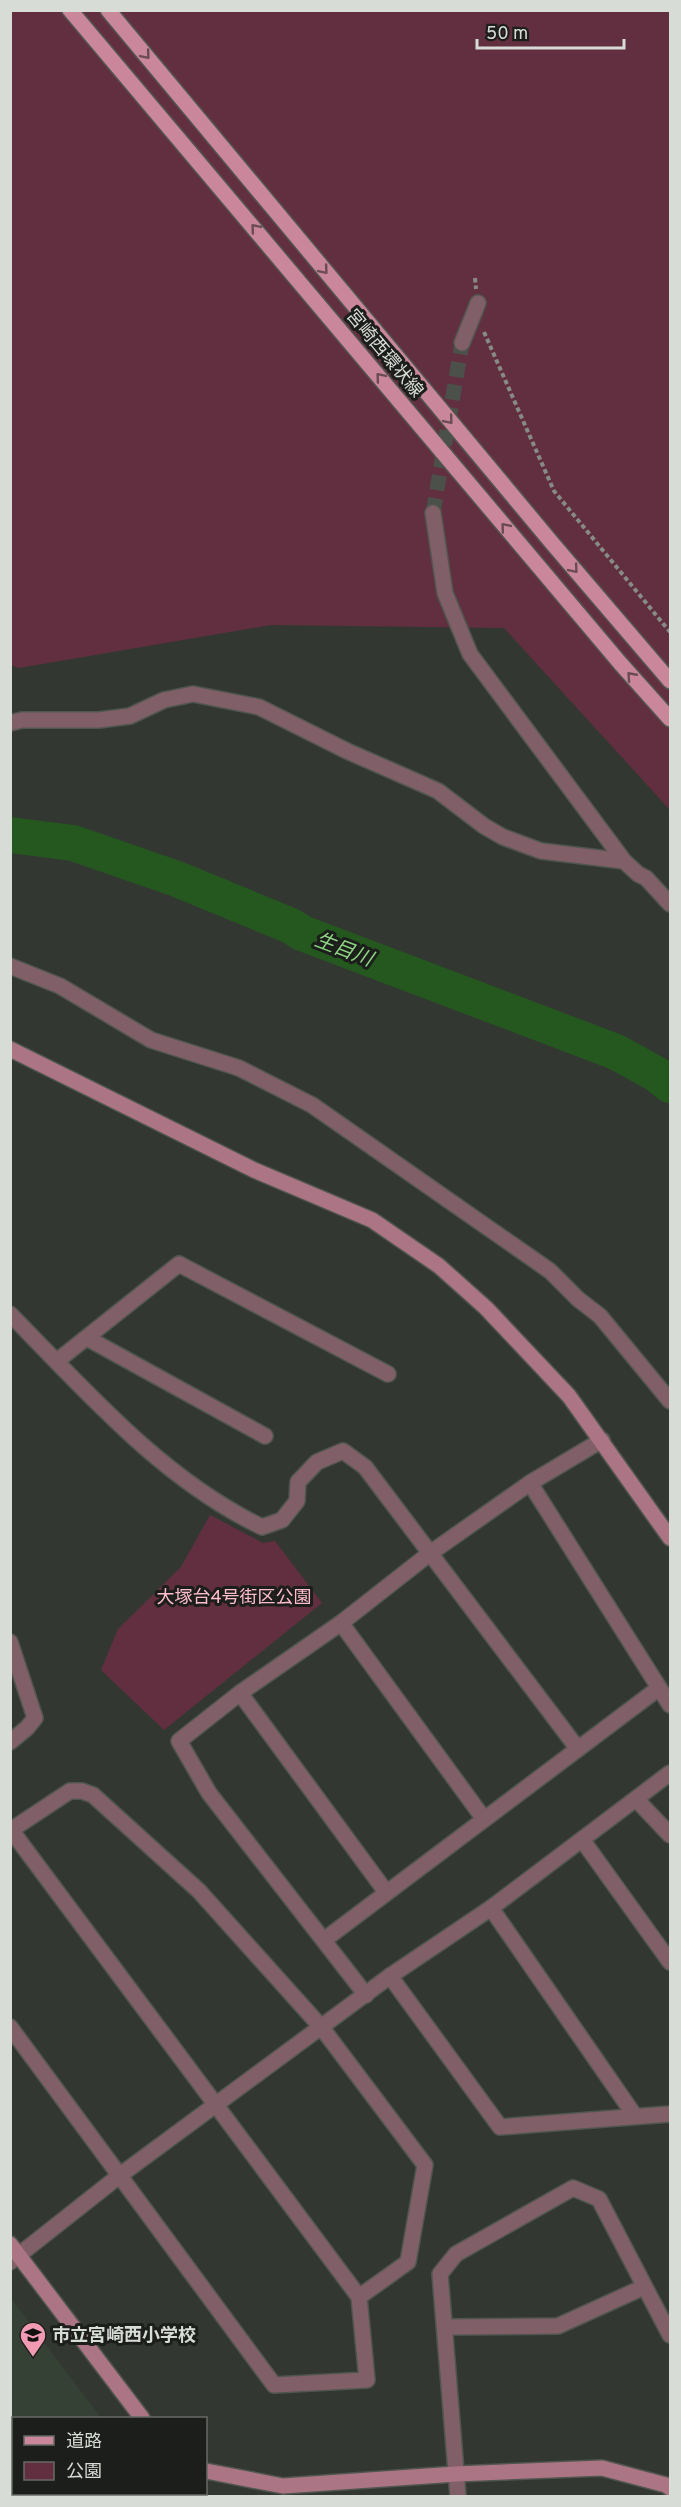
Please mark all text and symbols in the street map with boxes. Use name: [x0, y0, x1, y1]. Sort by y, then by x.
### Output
scale bar: [477, 12, 624, 50]
text: 50 m: [486, 23, 528, 46]
one-way arrow: [139, 48, 150, 59]
one-way arrow: [251, 224, 262, 235]
one-way arrow: [317, 263, 328, 274]
street label: 宮崎西環状線: [340, 305, 427, 403]
one-way arrow: [376, 373, 387, 384]
one-way arrow: [442, 413, 453, 424]
one-way arrow: [501, 523, 512, 534]
one-way arrow: [567, 562, 578, 573]
one-way arrow: [627, 672, 638, 683]
water label: 生目川: [311, 928, 378, 974]
park label: 大塚台4号街区公園: [156, 1587, 312, 1610]
school or university icon: 市立宮崎西小学校: [18, 2320, 48, 2358]
place label: 市立宮崎西小学校: [52, 2325, 196, 2348]
legend: [12, 2417, 207, 2495]
text: 道路: [66, 2431, 102, 2454]
text: 公園: [66, 2461, 102, 2484]

